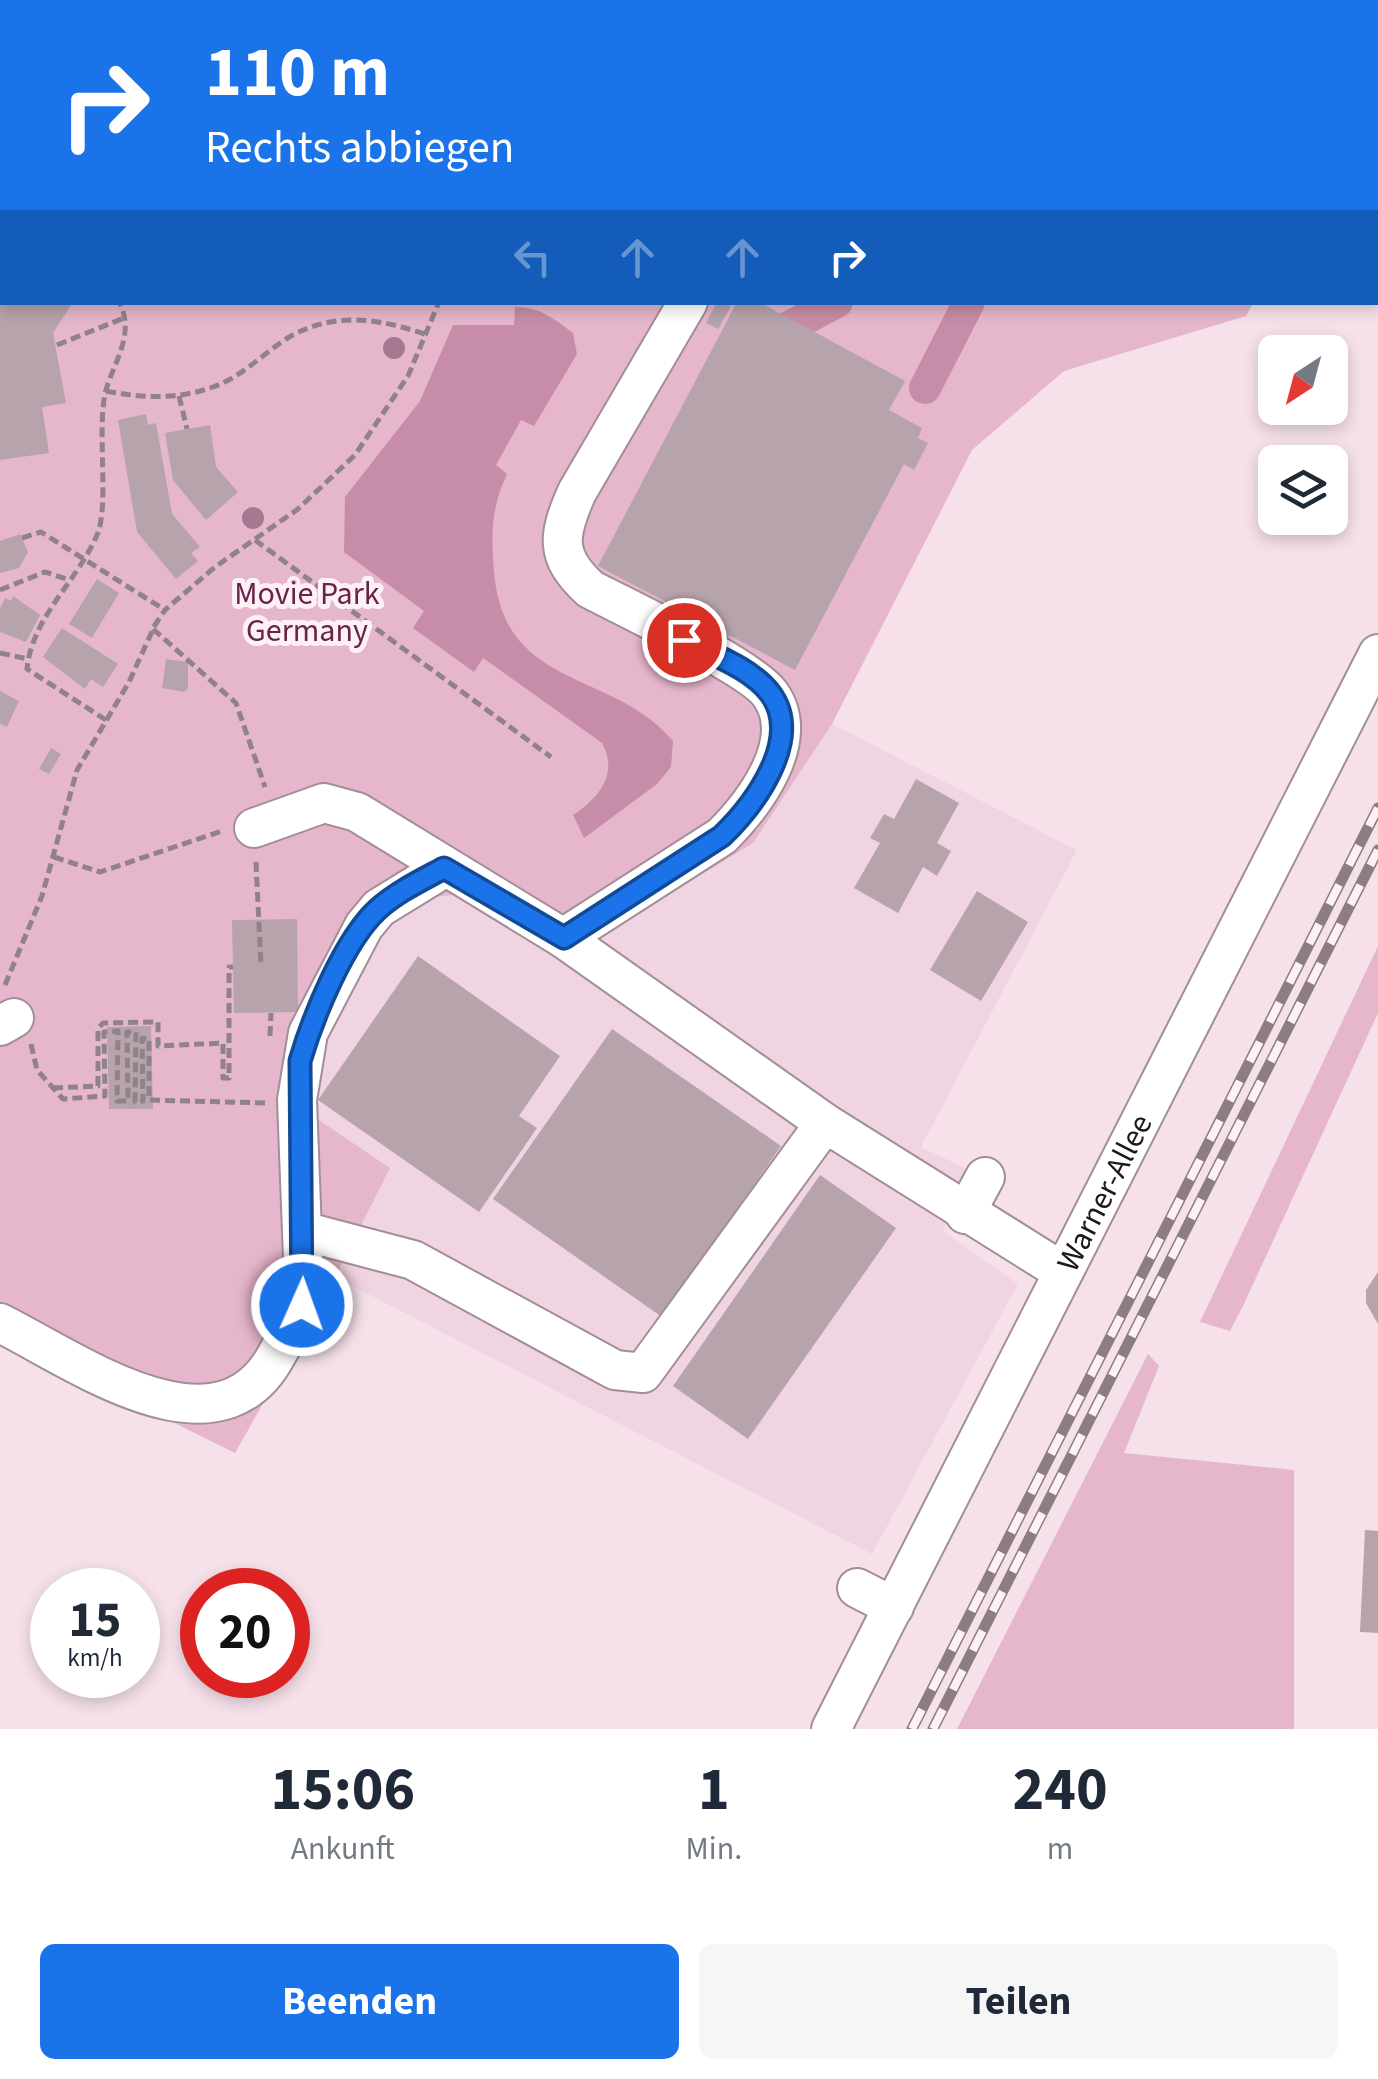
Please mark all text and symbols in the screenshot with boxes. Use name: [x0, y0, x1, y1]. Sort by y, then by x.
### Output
text: 110 m: [205, 23, 390, 123]
icon: right: [40, 40, 170, 170]
text: Rechts abbiegen: [205, 116, 514, 180]
icon: left: [505, 230, 560, 285]
icon: ahead: [610, 230, 665, 285]
icon: ahead: [715, 230, 770, 285]
icon: right: [820, 230, 875, 285]
north arrow: [1258, 335, 1348, 425]
map controls: [1258, 335, 1348, 535]
button: layers: [1258, 445, 1348, 535]
park label: Movie Park Germany: [234, 571, 380, 654]
pin: [642, 598, 727, 683]
icon: arrive: [657, 613, 712, 668]
street label: Warner-Allee: [1046, 1106, 1164, 1280]
position arrow: [250, 1253, 354, 1357]
speed limit sign: 20: [180, 1568, 310, 1698]
text: 15: [69, 1585, 121, 1656]
text: km/h: [67, 1640, 123, 1676]
text: 15:06: [270, 1748, 415, 1833]
text: 1: [698, 1748, 730, 1833]
text: 240: [1013, 1748, 1108, 1833]
text: Ankunft: [291, 1826, 395, 1872]
text: Min.: [686, 1826, 742, 1872]
text: m: [1047, 1826, 1073, 1872]
button: Beenden: [40, 1944, 679, 2059]
button: Teilen: [699, 1944, 1338, 2059]

